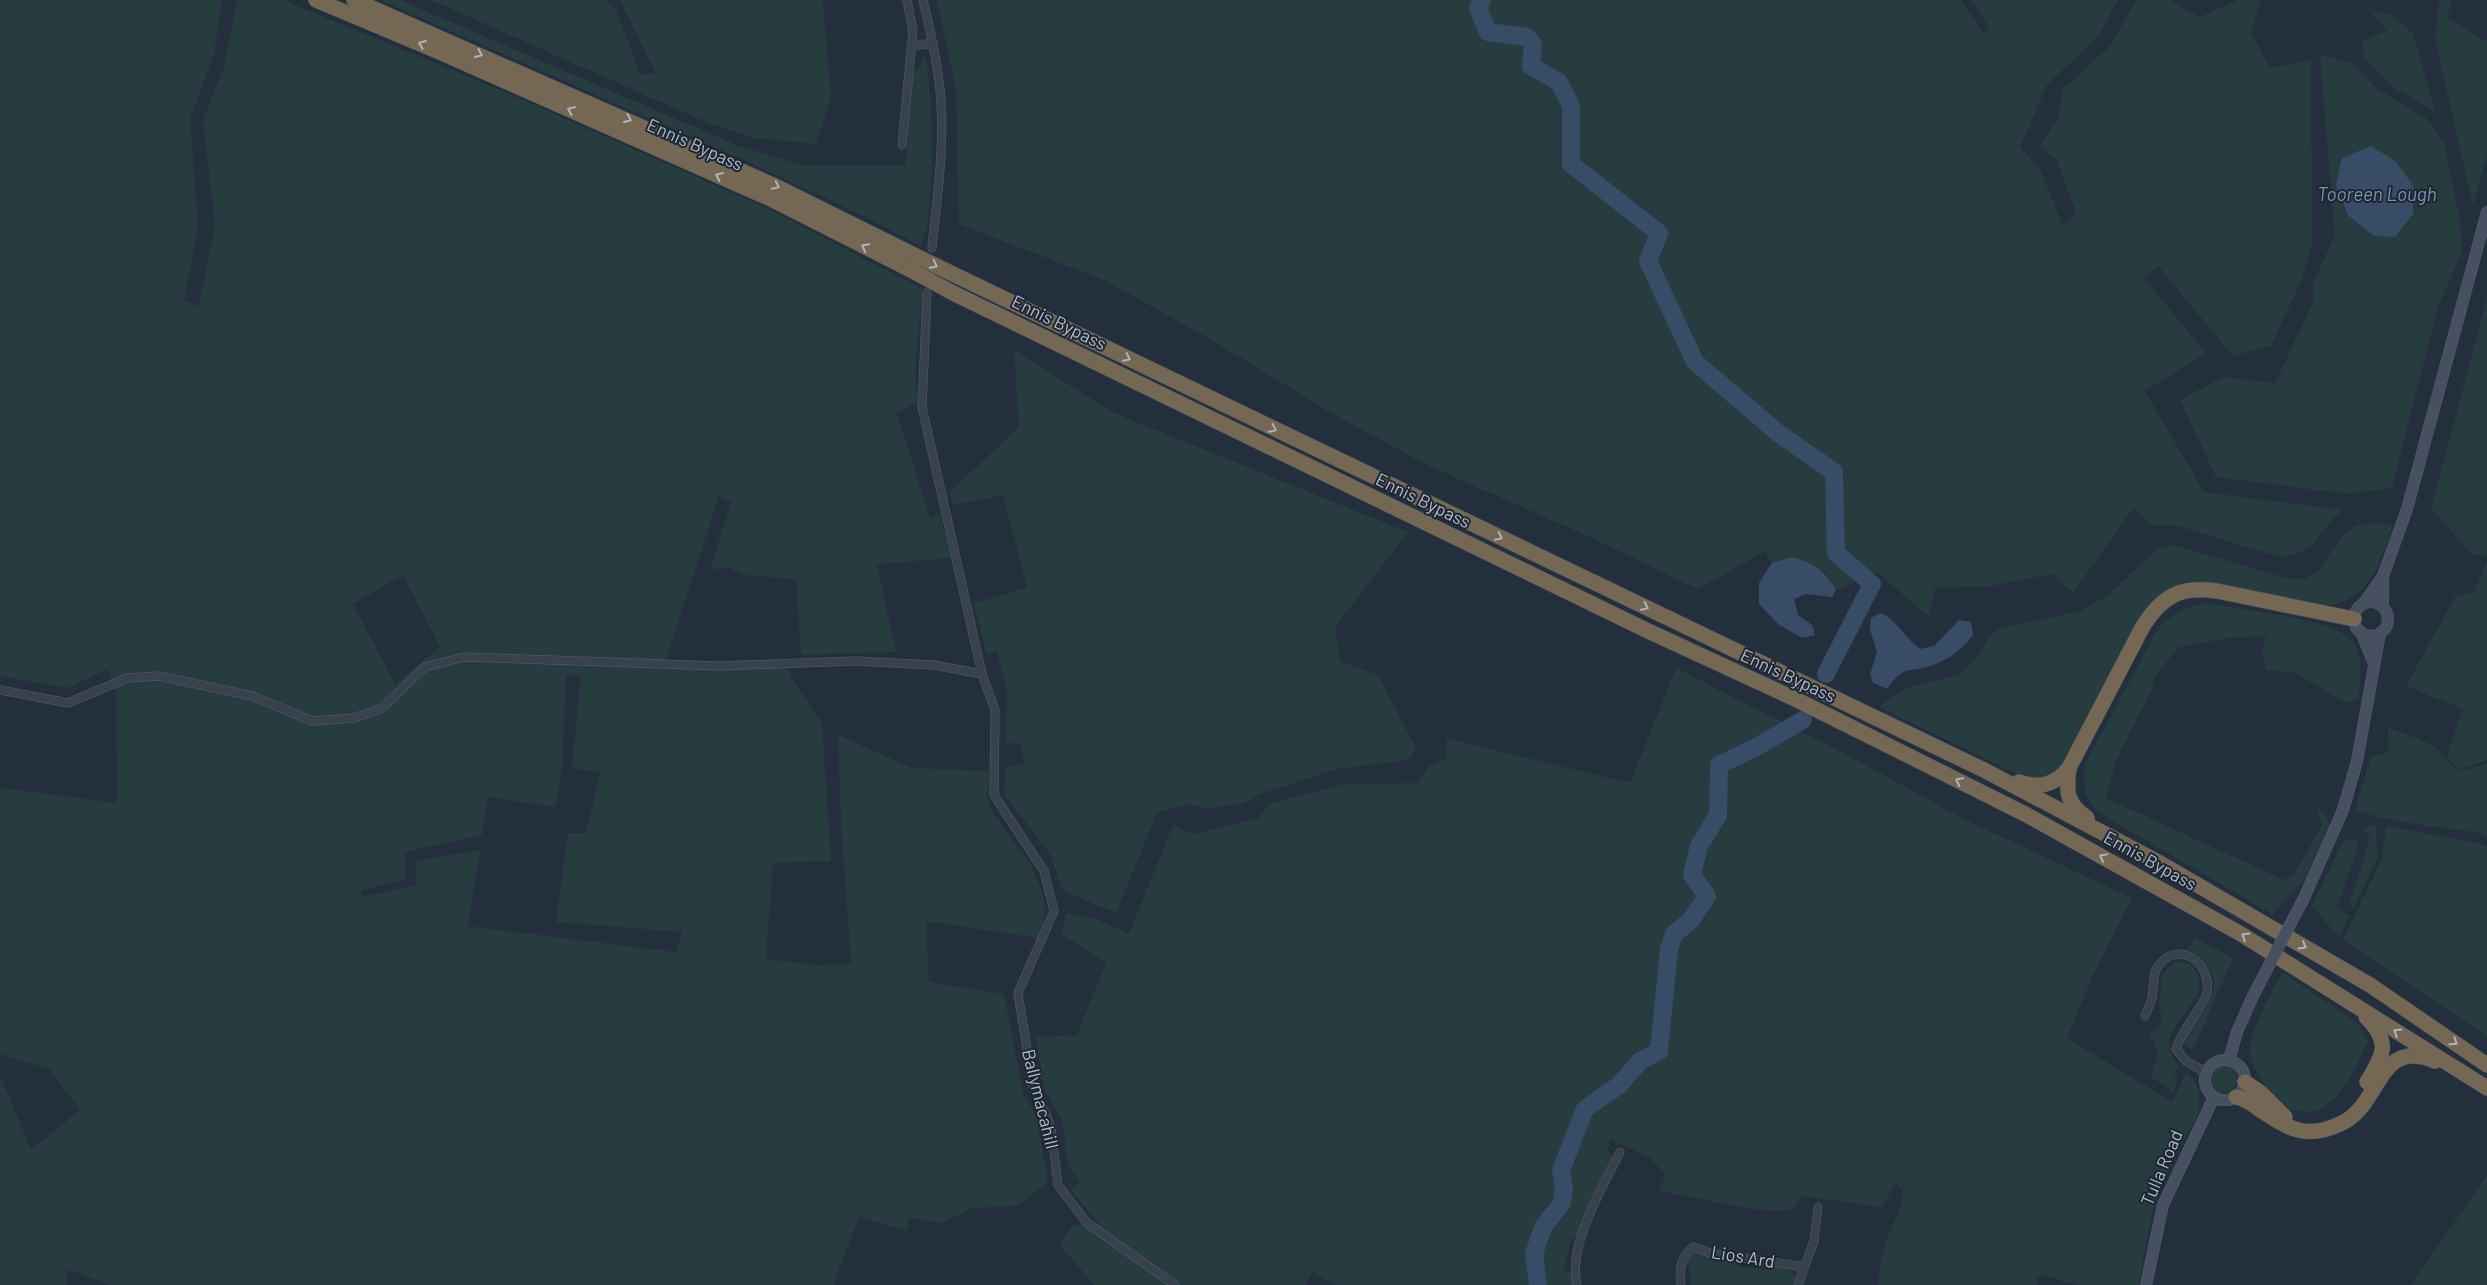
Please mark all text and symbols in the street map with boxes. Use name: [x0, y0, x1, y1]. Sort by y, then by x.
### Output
one-way arrow: [418, 40, 427, 51]
one-way arrow: [474, 47, 483, 58]
one-way arrow: [567, 105, 576, 116]
one-way arrow: [623, 113, 632, 124]
street label: Ennis Bypass: [644, 113, 747, 175]
one-way arrow: [715, 172, 724, 182]
one-way arrow: [770, 180, 779, 190]
water label: Tooreen Lough: [2317, 182, 2437, 205]
one-way arrow: [861, 243, 870, 253]
one-way arrow: [928, 259, 937, 269]
street label: Ennis Bypass: [1008, 290, 1110, 355]
one-way arrow: [1122, 352, 1131, 362]
one-way arrow: [1268, 422, 1277, 432]
street label: Ennis Bypass: [1372, 468, 1474, 533]
one-way arrow: [1494, 531, 1503, 541]
one-way arrow: [1640, 601, 1649, 612]
street label: Ennis Bypass: [1737, 643, 1840, 707]
one-way arrow: [1955, 777, 1964, 787]
street label: Ennis Bypass: [2100, 826, 2201, 895]
one-way arrow: [2099, 853, 2108, 863]
one-way arrow: [2241, 933, 2250, 942]
one-way arrow: [2297, 939, 2306, 949]
one-way arrow: [2393, 1028, 2402, 1038]
one-way arrow: [2449, 1036, 2458, 1045]
street label: Ballymacahill: [1018, 1047, 1064, 1151]
street label: Tulla Road: [2135, 1126, 2187, 1209]
street label: Lios Ard: [1710, 1240, 1777, 1272]

